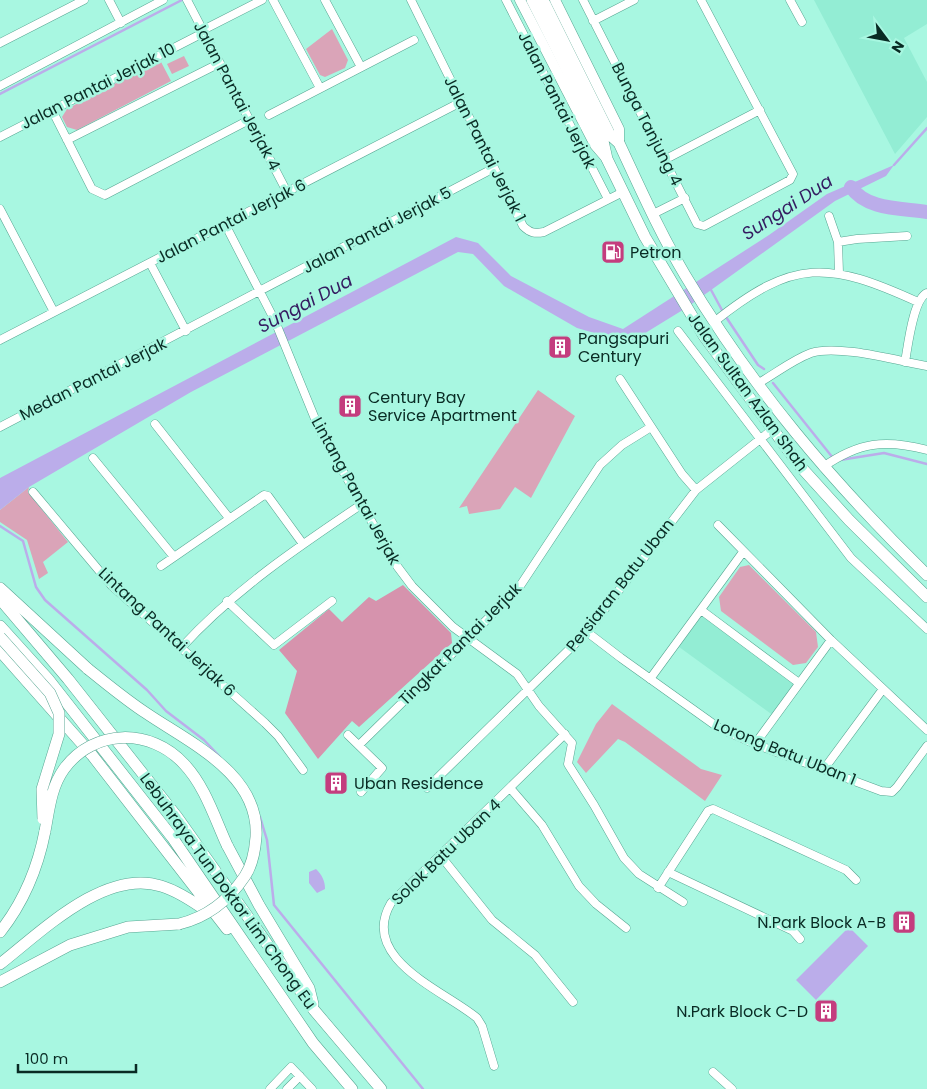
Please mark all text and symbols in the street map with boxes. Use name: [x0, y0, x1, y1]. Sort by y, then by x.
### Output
north arrow: [862, 15, 912, 65]
street label: Jalan Pantai Jerjak 4: [188, 18, 286, 174]
street label: Jalan Pantai Jerjak: [512, 27, 602, 173]
street label: Jalan Pantai Jerjak 10: [17, 37, 179, 135]
text: N: [887, 37, 909, 57]
street label: Bunga Tanjung 4: [606, 58, 688, 190]
street label: Jalan Pantai Jerjak 1: [438, 72, 532, 226]
water label: Sungai Dua: [737, 168, 837, 246]
street label: Jalan Pantai Jerjak 6: [152, 173, 310, 269]
street label: Jalan Pantai Jerjak 5: [299, 181, 455, 279]
fuel station icon: Petron: [600, 239, 626, 265]
place label: Petron: [630, 241, 681, 264]
water label: Sungai Dua: [253, 268, 357, 338]
street label: Jalan Sultan Azlan Shah: [682, 308, 814, 476]
place label: Pangsapuri Century: [578, 327, 669, 368]
street label: Medan Pantai Jerjak: [15, 332, 171, 426]
building icon: Pangsapuri Century: [547, 334, 573, 360]
place label: Century Bay Service Apartment: [368, 386, 517, 427]
building icon: Century Bay Service Apartment: [337, 393, 363, 419]
street label: Lintang Pantai Jerjak: [306, 413, 407, 570]
street label: Persiaran Batu Uban: [561, 514, 679, 656]
street label: Lintang Pantai Jerjak 6: [93, 562, 241, 702]
street label: Tingkat Pantai Jerjak: [393, 577, 527, 711]
street label: Lorong Batu Uban 1: [710, 713, 860, 791]
street label: Lebuhraya Tun Doktor Lim Chong Eu: [134, 768, 322, 1014]
building icon: Uban Residence: [323, 770, 349, 796]
place label: Uban Residence: [354, 772, 484, 795]
street label: Solok Batu Uban 4: [386, 794, 506, 910]
building icon: N.Park Block A-B: [891, 909, 917, 935]
place label: N.Park Block A-B: [757, 911, 886, 934]
building icon: N.Park Block C-D: [813, 998, 839, 1024]
place label: N.Park Block C-D: [676, 1000, 808, 1023]
scale bar: [18, 1042, 135, 1074]
text: 100 m: [25, 1048, 68, 1069]

